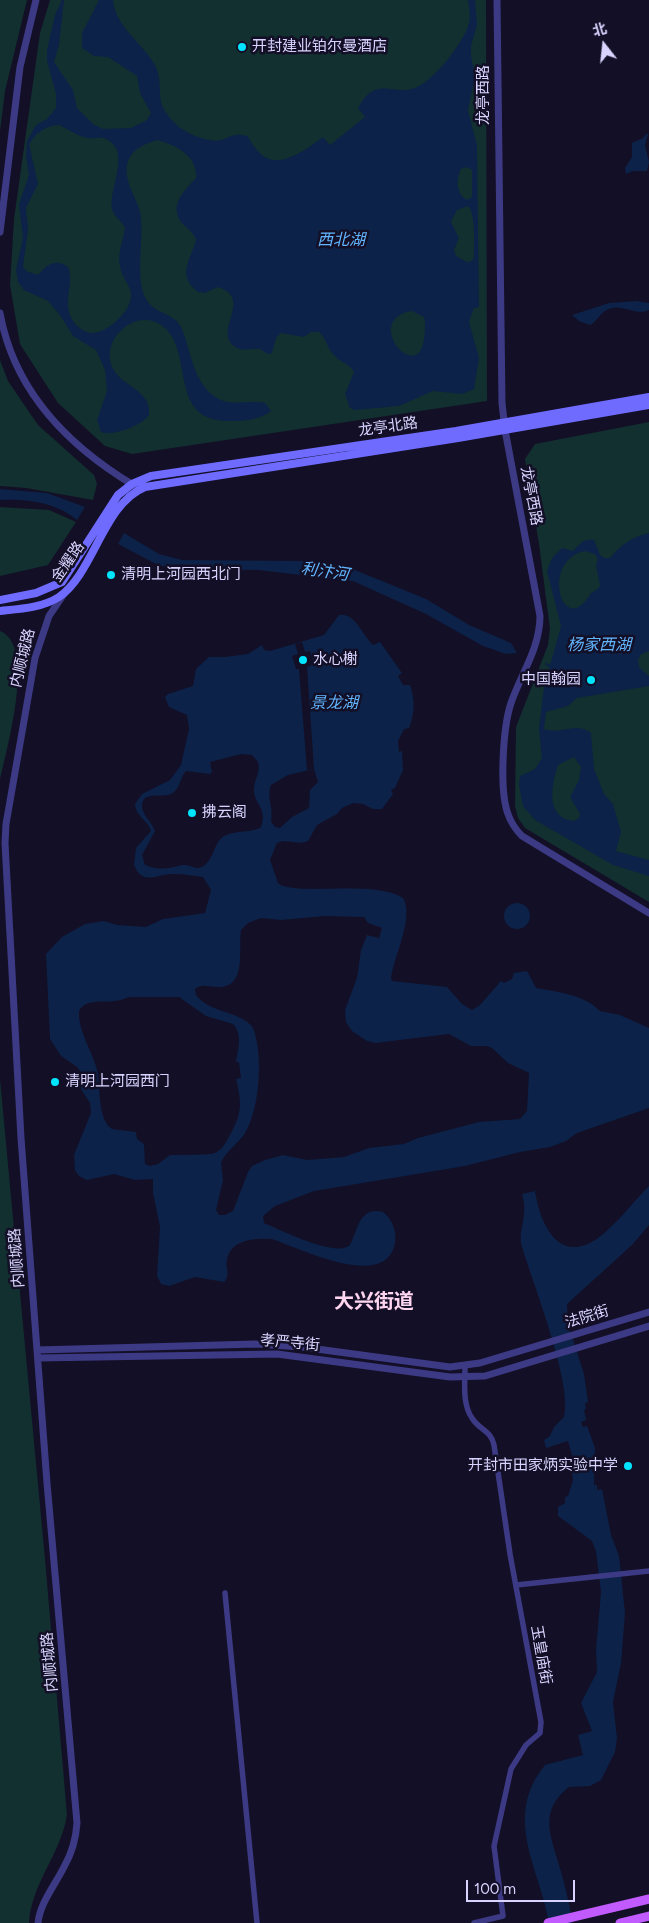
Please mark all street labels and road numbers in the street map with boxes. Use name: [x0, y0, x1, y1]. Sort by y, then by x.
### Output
street label: 龙亭西路: [475, 65, 493, 125]
street label: 龙亭北路: [357, 414, 419, 440]
street label: 龙亭西路: [516, 465, 546, 527]
street label: 金耀路: [48, 538, 88, 586]
street label: 内顺城路: [7, 627, 39, 689]
street label: 内顺城路: [6, 1227, 28, 1289]
street label: 法院街: [563, 1302, 611, 1332]
street label: 孝严寺街: [259, 1331, 321, 1355]
street label: 玉皇庙街: [527, 1624, 555, 1686]
street label: 内顺城路: [38, 1631, 62, 1693]

